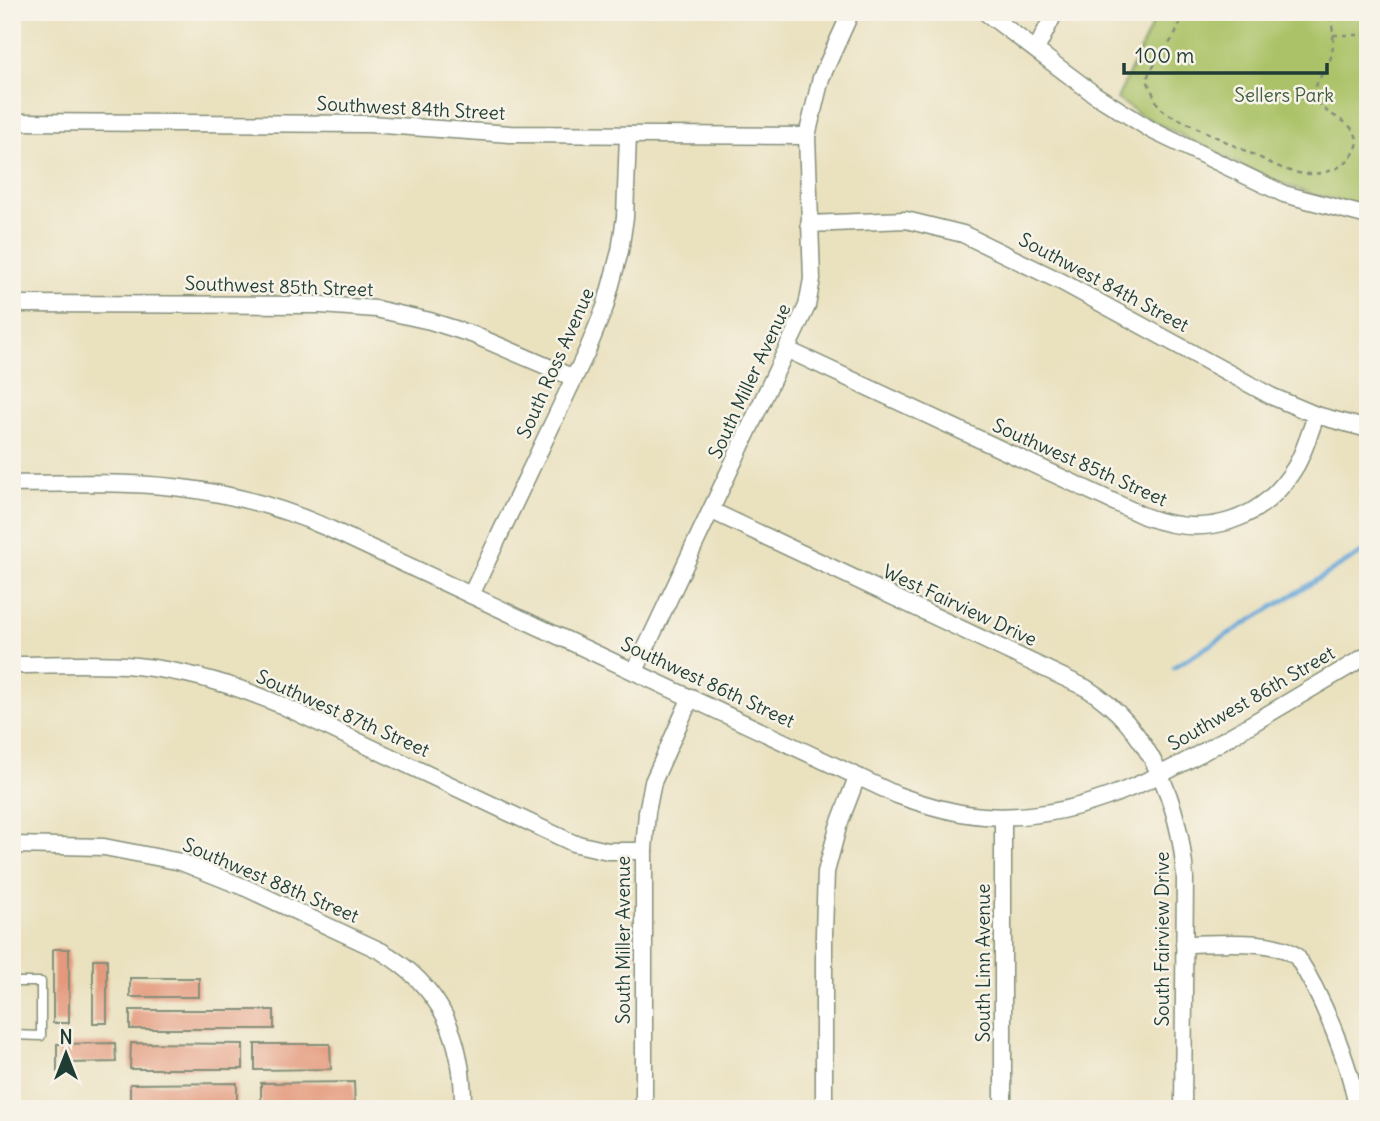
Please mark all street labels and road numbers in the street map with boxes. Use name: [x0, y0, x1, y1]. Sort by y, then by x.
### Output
street label: Southwest 84th Street: [316, 91, 506, 125]
street label: Southwest 84th Street: [1015, 227, 1193, 337]
street label: Southwest 85th Street: [184, 271, 374, 301]
street label: South Ross Avenue: [511, 284, 599, 442]
street label: South Miller Avenue: [703, 300, 795, 462]
street label: Southwest 85th Street: [989, 413, 1171, 511]
street label: West Fairview Drive: [879, 559, 1041, 651]
street label: Southwest 86th Street: [617, 631, 799, 733]
street label: Southwest 86th Street: [1163, 640, 1339, 756]
street label: Southwest 87th Street: [253, 664, 433, 762]
street label: Southwest 88th Street: [179, 832, 363, 928]
street label: South Fairview Drive: [1150, 851, 1174, 1027]
street label: South Miller Avenue: [611, 856, 635, 1024]
street label: South Linn Avenue: [971, 883, 995, 1043]

